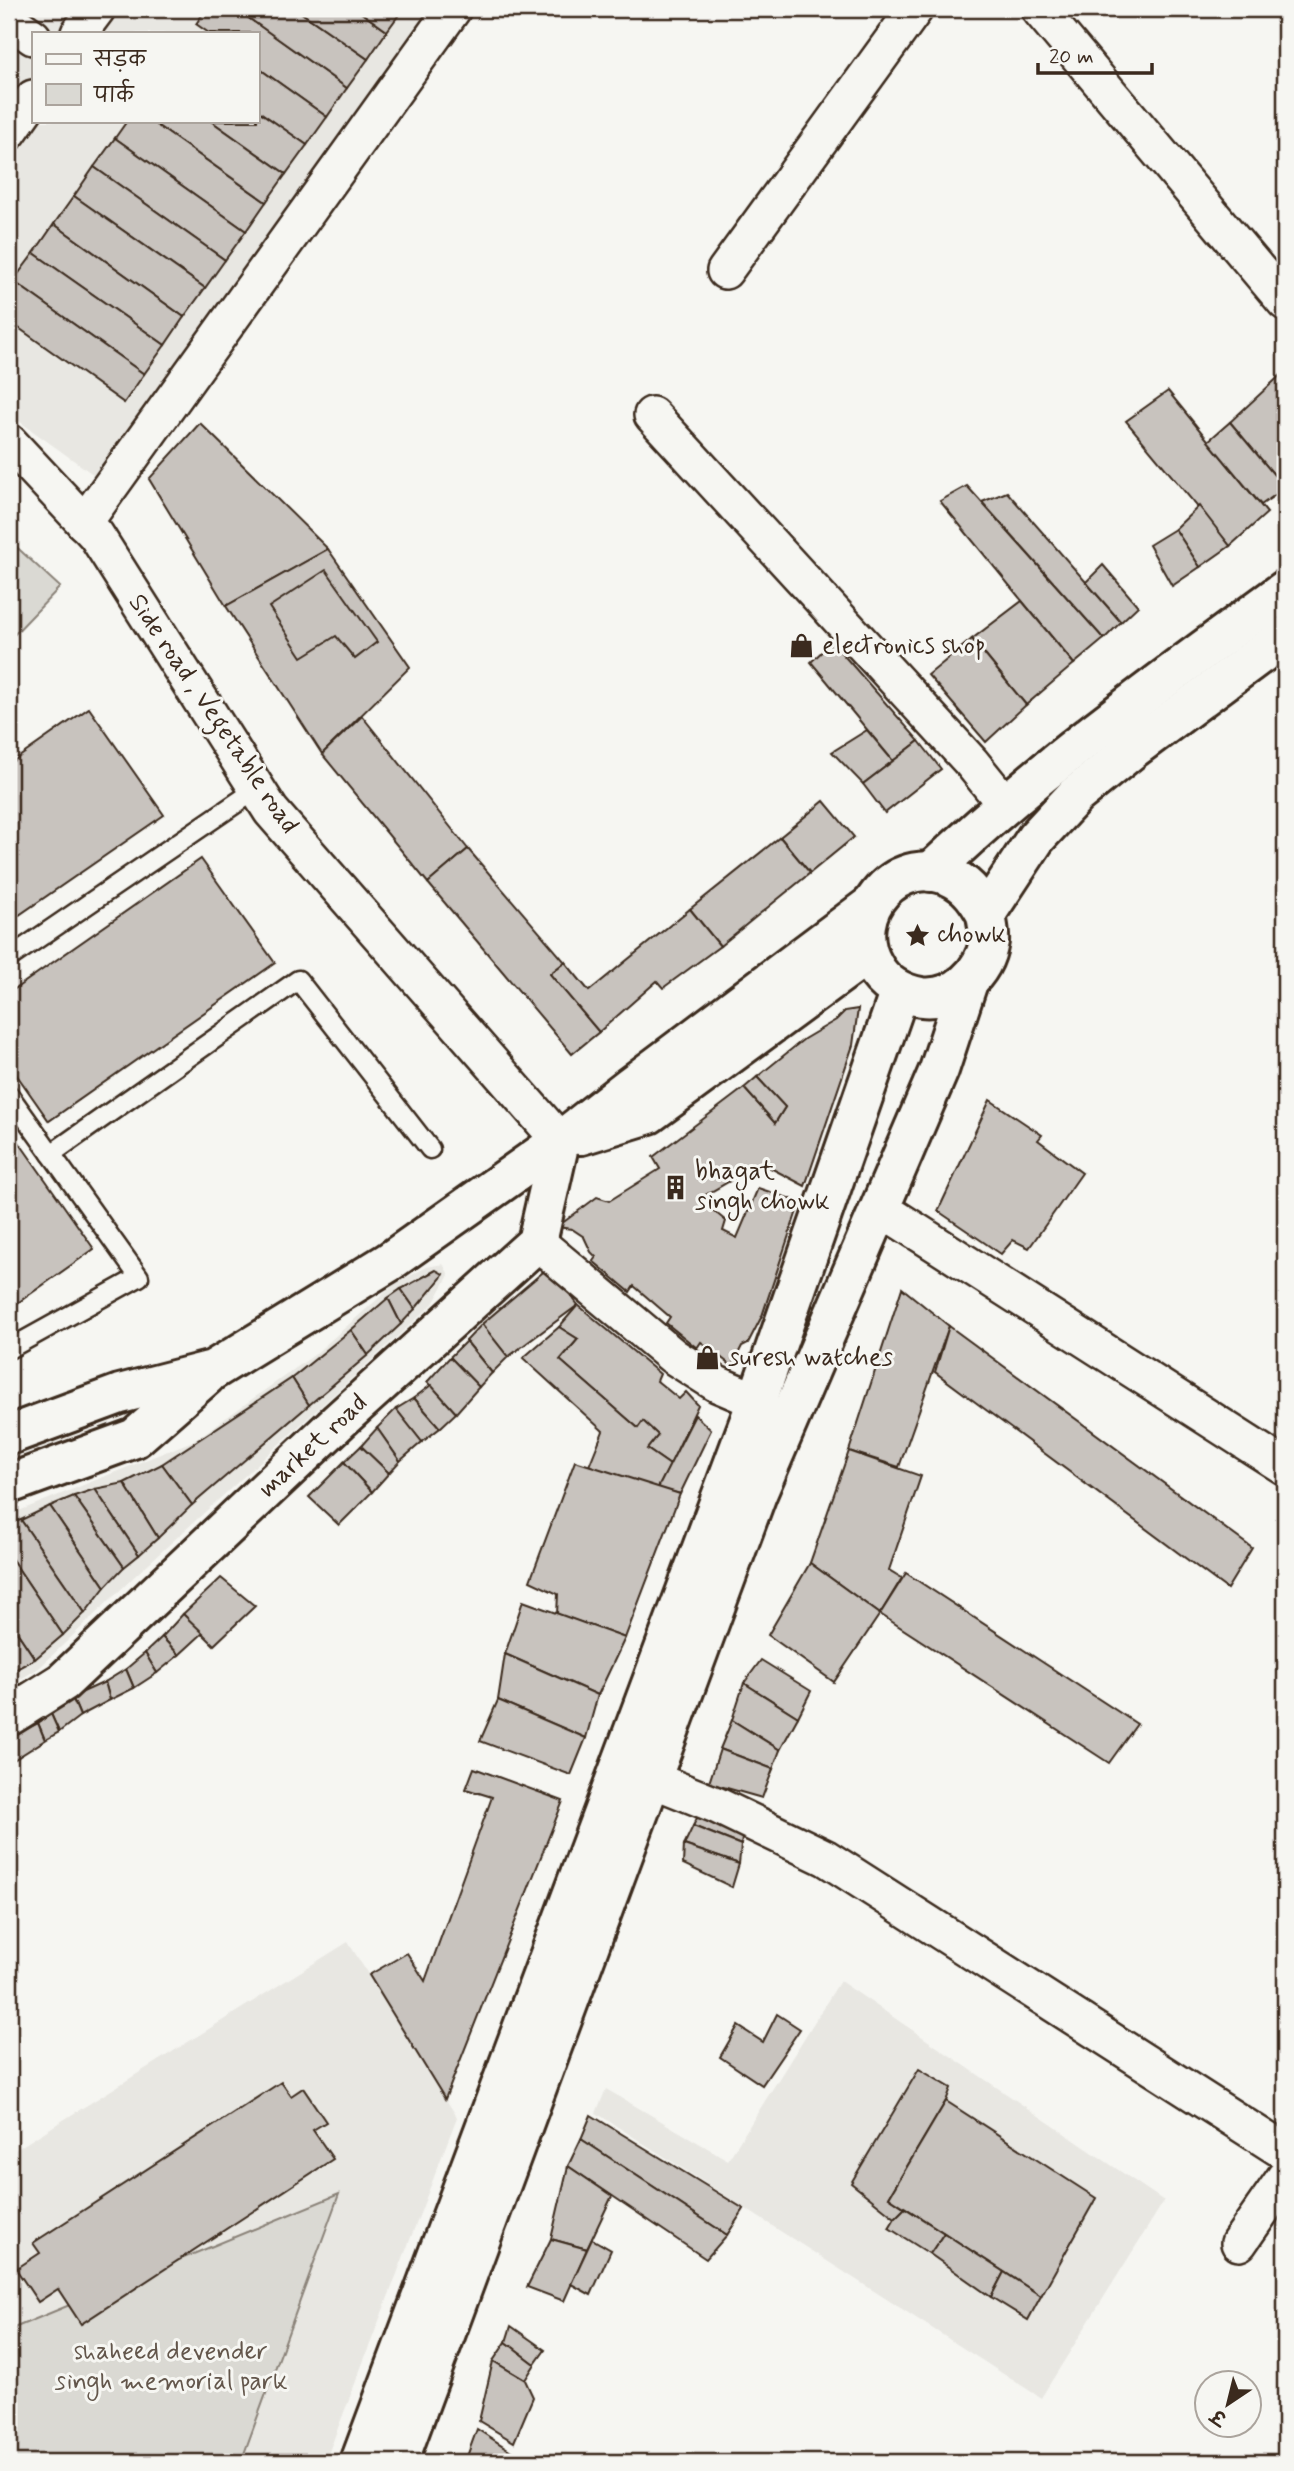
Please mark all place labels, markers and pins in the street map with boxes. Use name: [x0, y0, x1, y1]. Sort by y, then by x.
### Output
place label: electronics shop: [822, 629, 985, 663]
shop icon: electronics shop: [788, 632, 816, 660]
place label: chowk: [937, 918, 1007, 952]
place icon: chowk: [903, 921, 931, 949]
place label: bhagat singh chowk: [695, 1155, 830, 1221]
building icon: bhagat singh chowk: [661, 1173, 689, 1201]
place label: suresh watches: [728, 1341, 893, 1375]
shop icon: suresh watches: [694, 1344, 722, 1372]

